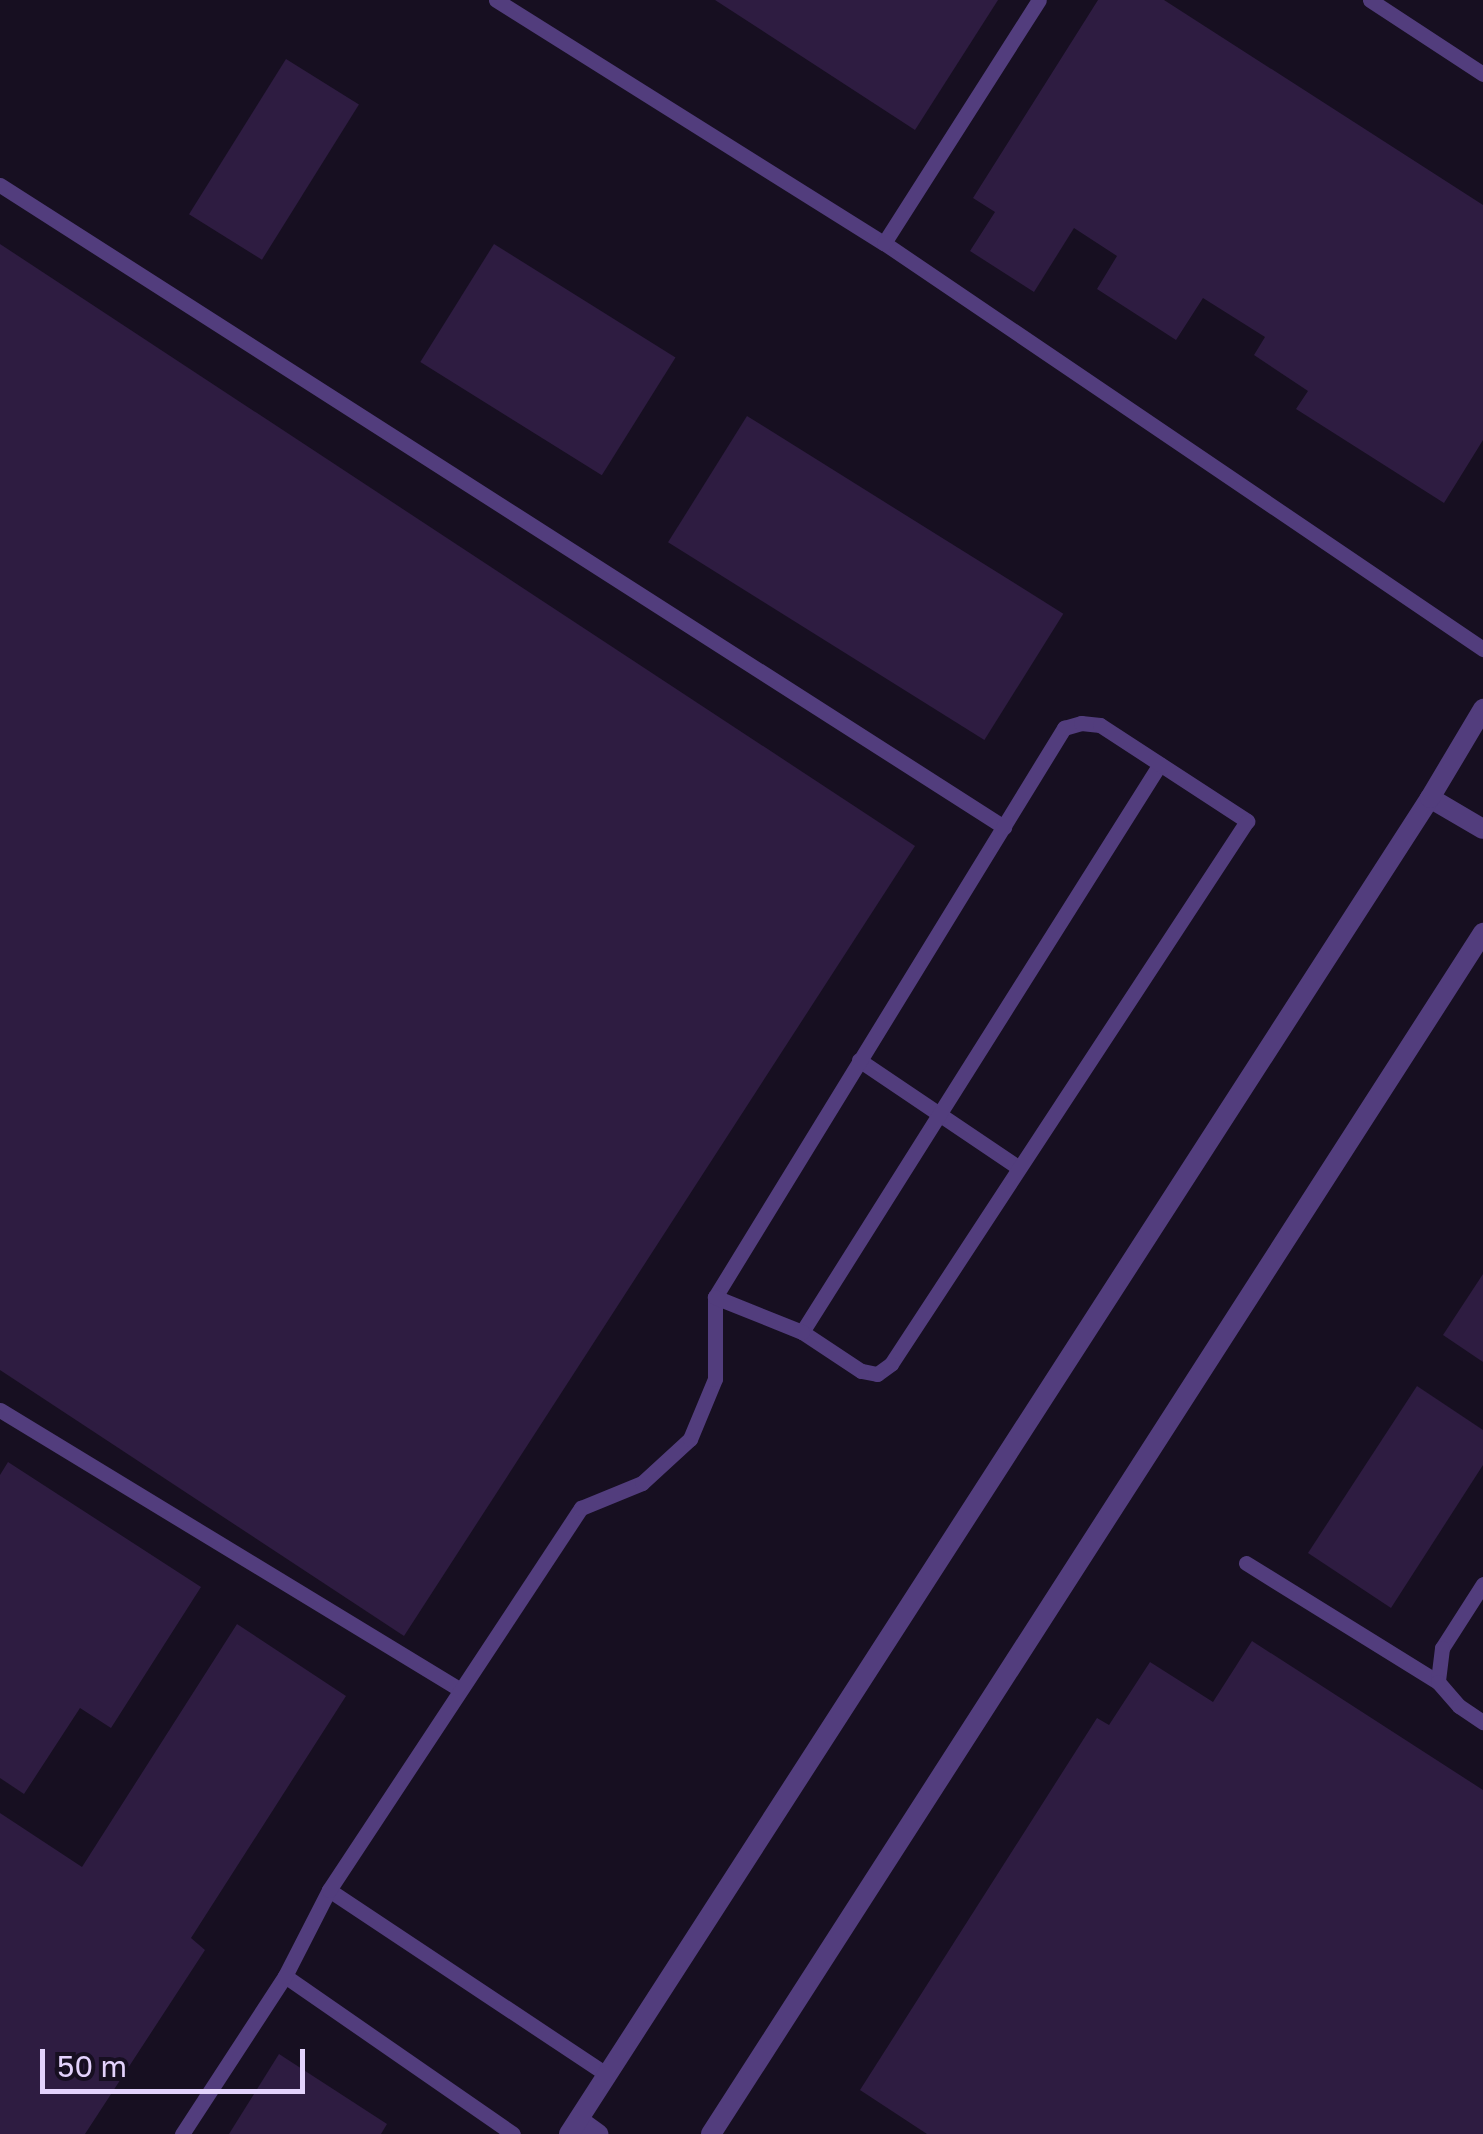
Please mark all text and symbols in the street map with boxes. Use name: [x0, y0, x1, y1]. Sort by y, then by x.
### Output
scale bar: [45, 2029, 310, 2091]
text: 50 m: [57, 2048, 127, 2084]

